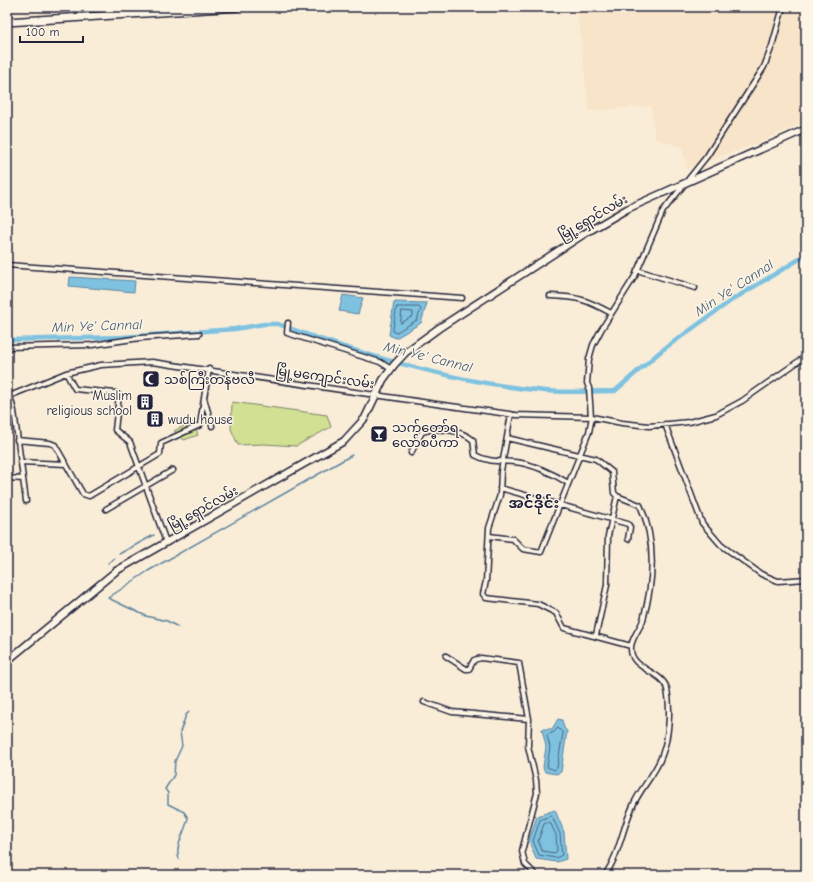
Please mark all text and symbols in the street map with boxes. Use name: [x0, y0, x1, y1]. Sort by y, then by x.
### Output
scale bar: [20, 18, 83, 44]
text: 100 m: [26, 25, 59, 39]
street label: မြို့ရှောင်လမ်း: [555, 190, 632, 245]
water label: Min Ye' Cannal: [691, 256, 777, 320]
water label: Min Ye' Cannal: [50, 316, 143, 336]
water label: Min Ye' Cannal: [381, 338, 475, 376]
street label: မြို့မကျောင်းလမ်း: [274, 362, 375, 394]
mosque icon: သစ်ကြီးတန်ဗလီ: [141, 369, 161, 389]
place label: သစ်ကြီးတန်ဗလီ: [164, 371, 255, 390]
place label: Muslim religious school: [46, 388, 132, 418]
building icon: Muslim religious school: [135, 392, 155, 412]
building icon: wudu house: [145, 409, 165, 429]
place label: wudu house: [168, 412, 233, 427]
place label: သက်တော်ရ လော်စပီကာ: [392, 419, 460, 450]
bar icon: သက်တော်ရ လော်စပီကာ: [369, 424, 389, 444]
street label: မြို့ရှောင်လမ်း: [165, 482, 242, 536]
district label: အင်ဒိုင်း: [509, 493, 559, 515]

